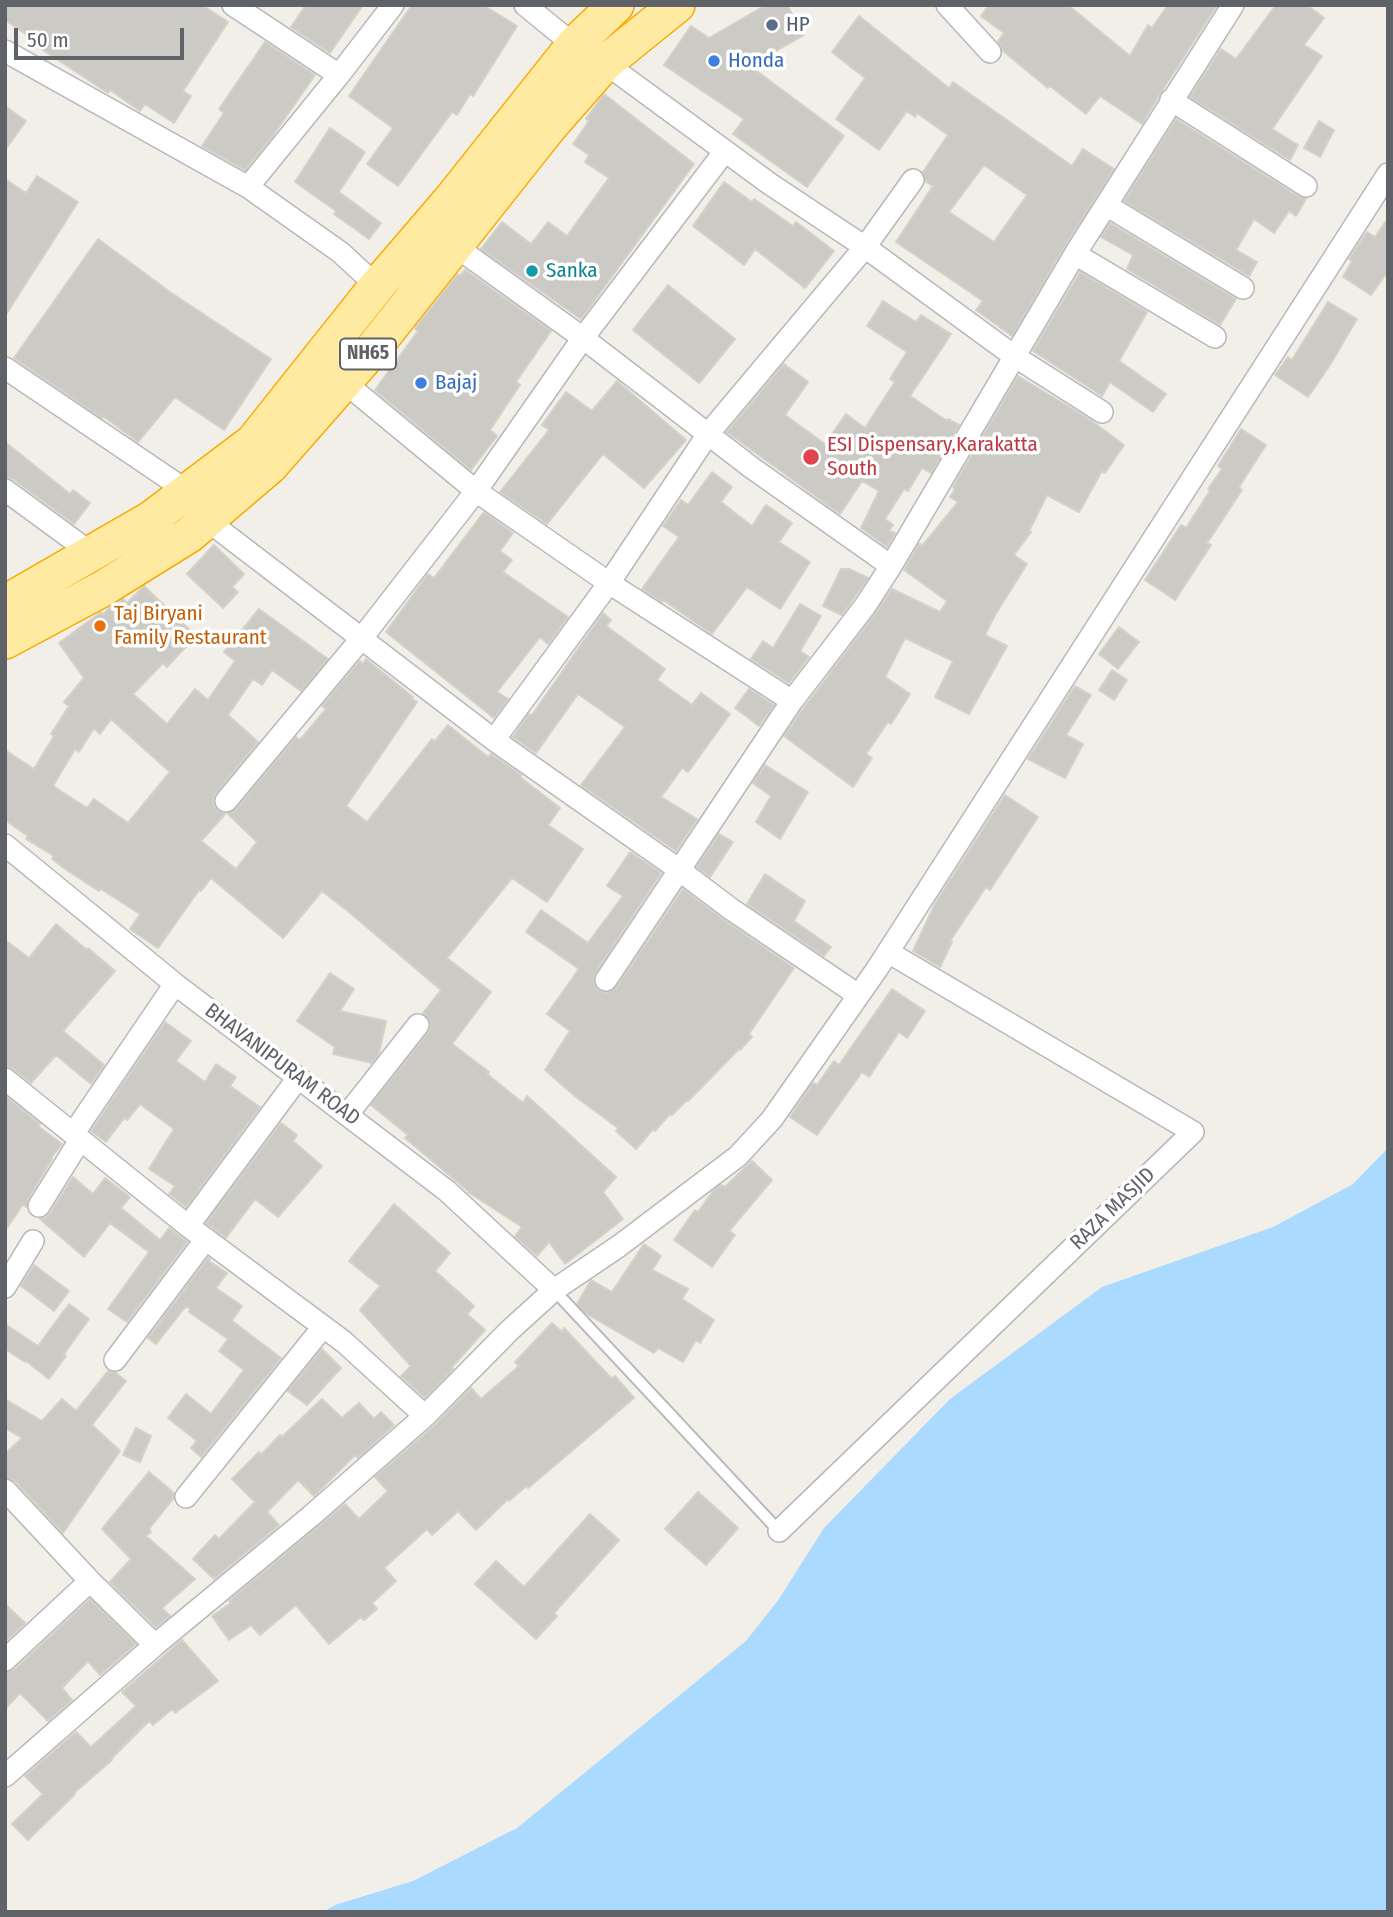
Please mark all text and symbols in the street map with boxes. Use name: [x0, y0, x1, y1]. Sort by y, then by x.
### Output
place label: HP: [786, 12, 810, 38]
scale bar: [18, 14, 187, 58]
marker: HP: [764, 17, 780, 33]
text: 50 m: [27, 27, 69, 53]
place label: Honda: [728, 48, 784, 74]
marker: Honda: [706, 53, 722, 69]
place label: Sanka: [546, 258, 598, 284]
marker: Sanka: [524, 263, 540, 279]
road number: NH65: [340, 338, 396, 370]
place label: Bajaj: [435, 370, 477, 396]
marker: Bajaj: [413, 375, 429, 391]
place label: ESI Dispensary,Karakatta South: [827, 432, 1038, 482]
marker: ESI Dispensary,Karakatta South: [801, 447, 821, 467]
place label: Taj Biryani Family Restaurant: [114, 601, 267, 651]
marker: Taj Biryani Family Restaurant: [92, 618, 108, 634]
street label: BHAVANIPURAM ROAD: [199, 998, 365, 1132]
street label: RAZA MASJID: [1065, 1162, 1161, 1256]

